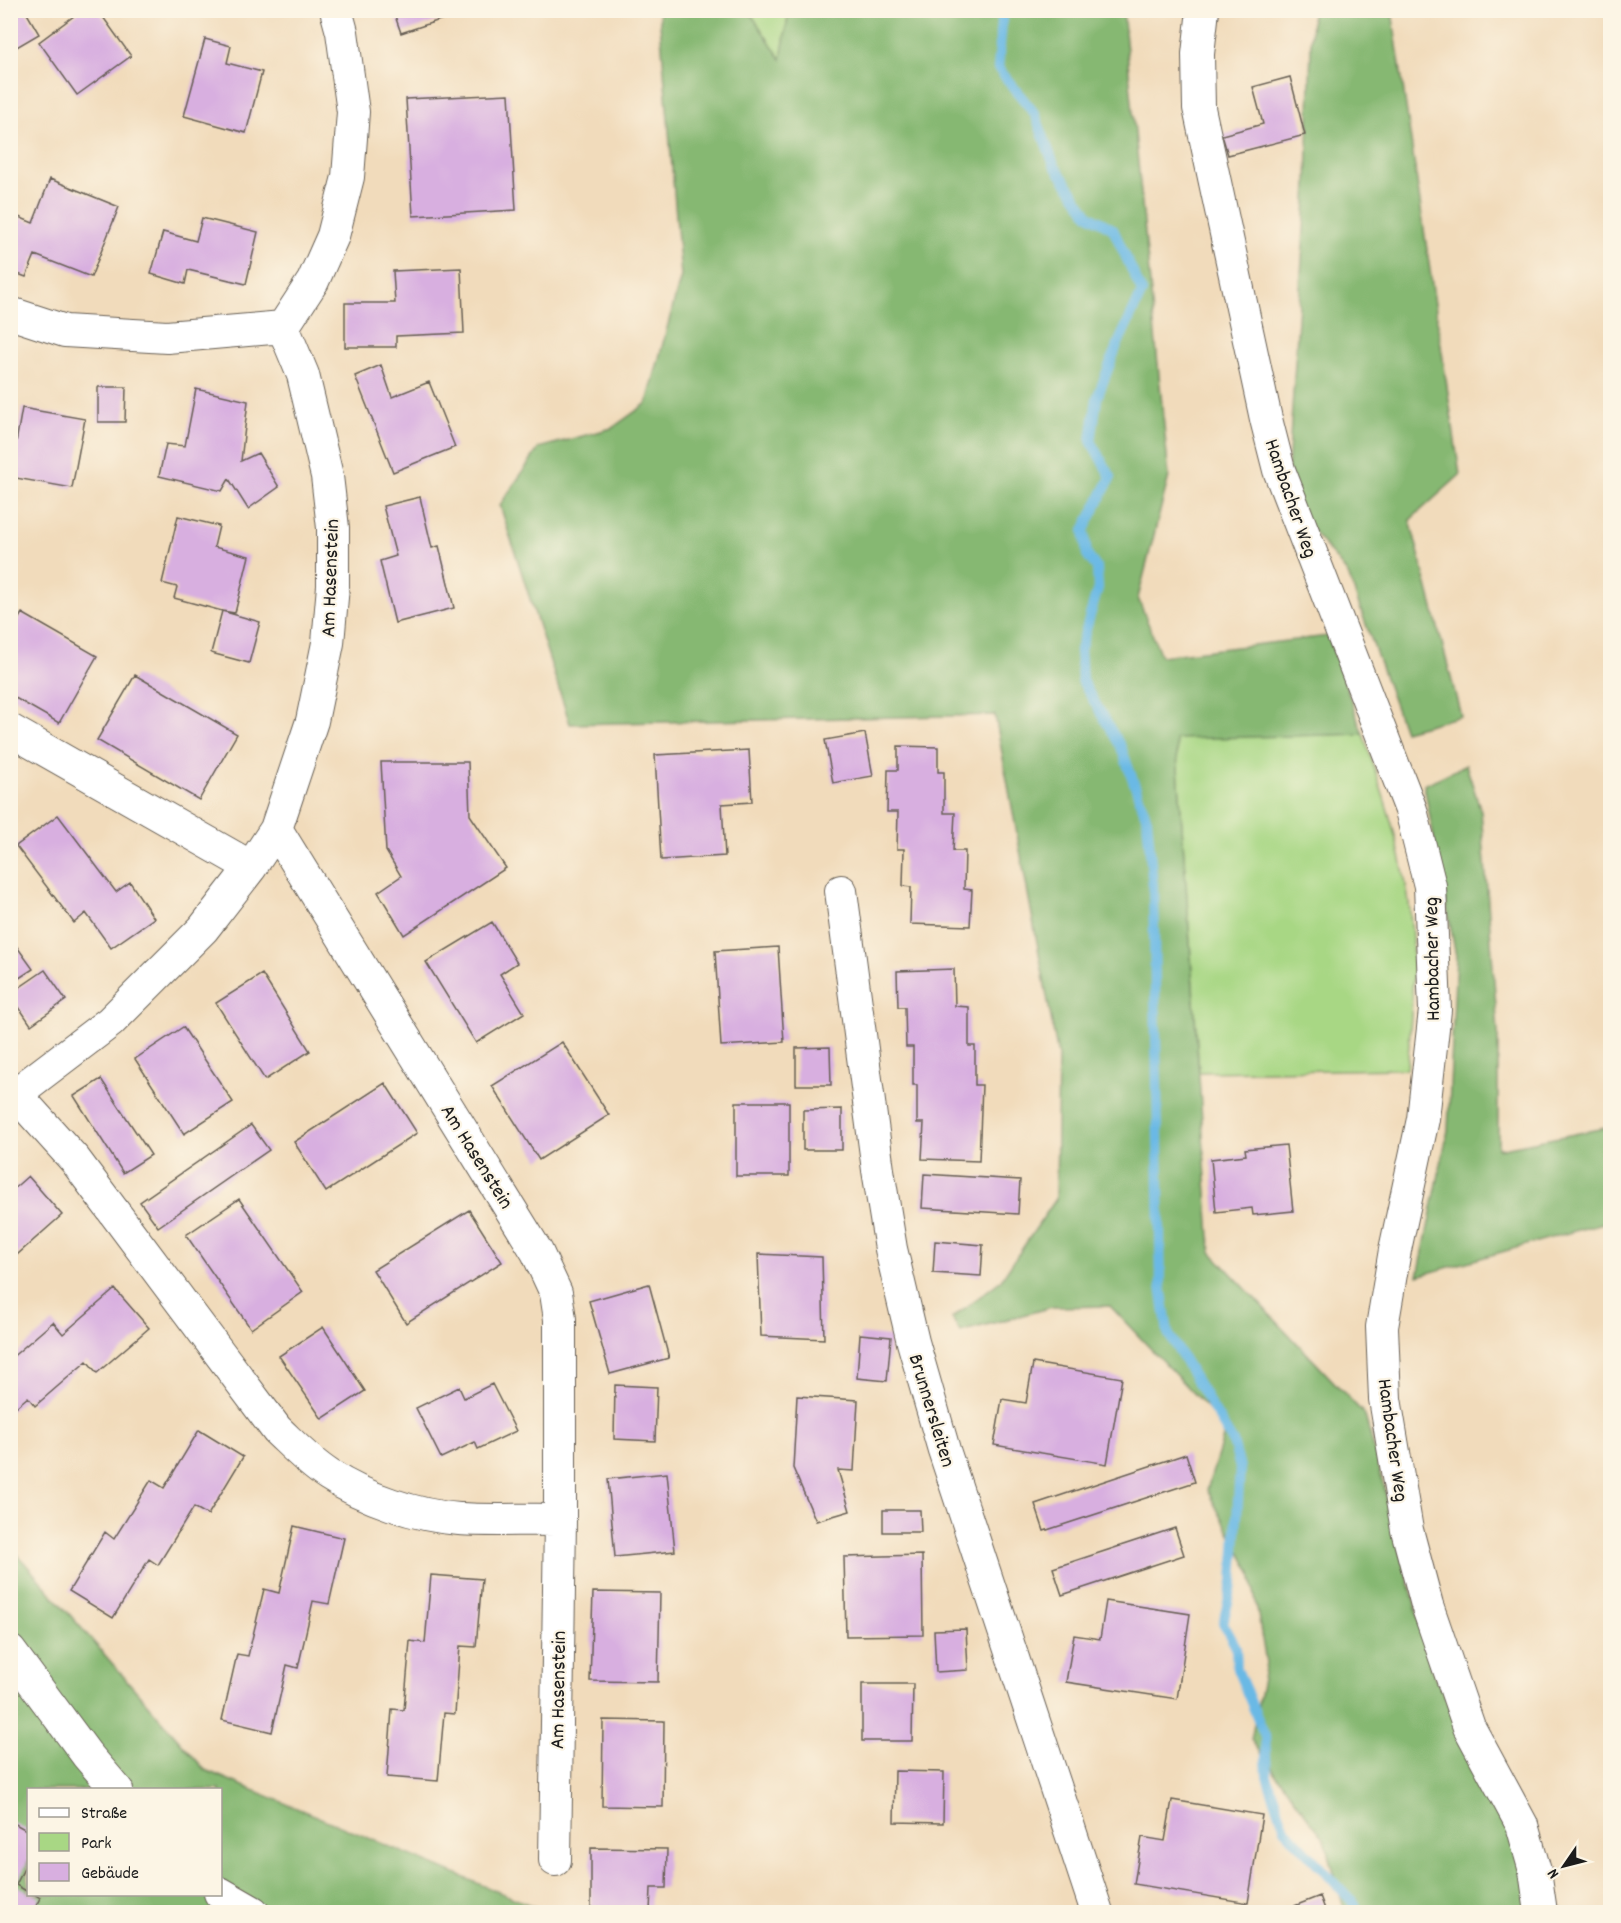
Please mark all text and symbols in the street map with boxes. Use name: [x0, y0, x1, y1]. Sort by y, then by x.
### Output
street label: Hambacher Weg: [1255, 435, 1324, 563]
street label: Am Hasenstein: [315, 518, 349, 638]
street label: Hambacher Weg: [1418, 897, 1450, 1021]
street label: Am Hasenstein: [431, 1099, 520, 1216]
street label: Brunnersleiten: [899, 1351, 962, 1471]
street label: Hambacher Weg: [1368, 1377, 1415, 1504]
street label: Am Hasenstein: [544, 1631, 576, 1750]
legend: [27, 1788, 222, 1896]
text: Straße: [81, 1802, 127, 1827]
text: Park: [81, 1832, 112, 1857]
north arrow: [1534, 1836, 1594, 1896]
text: Gebäude: [81, 1862, 139, 1887]
text: N: [1542, 1863, 1565, 1883]

